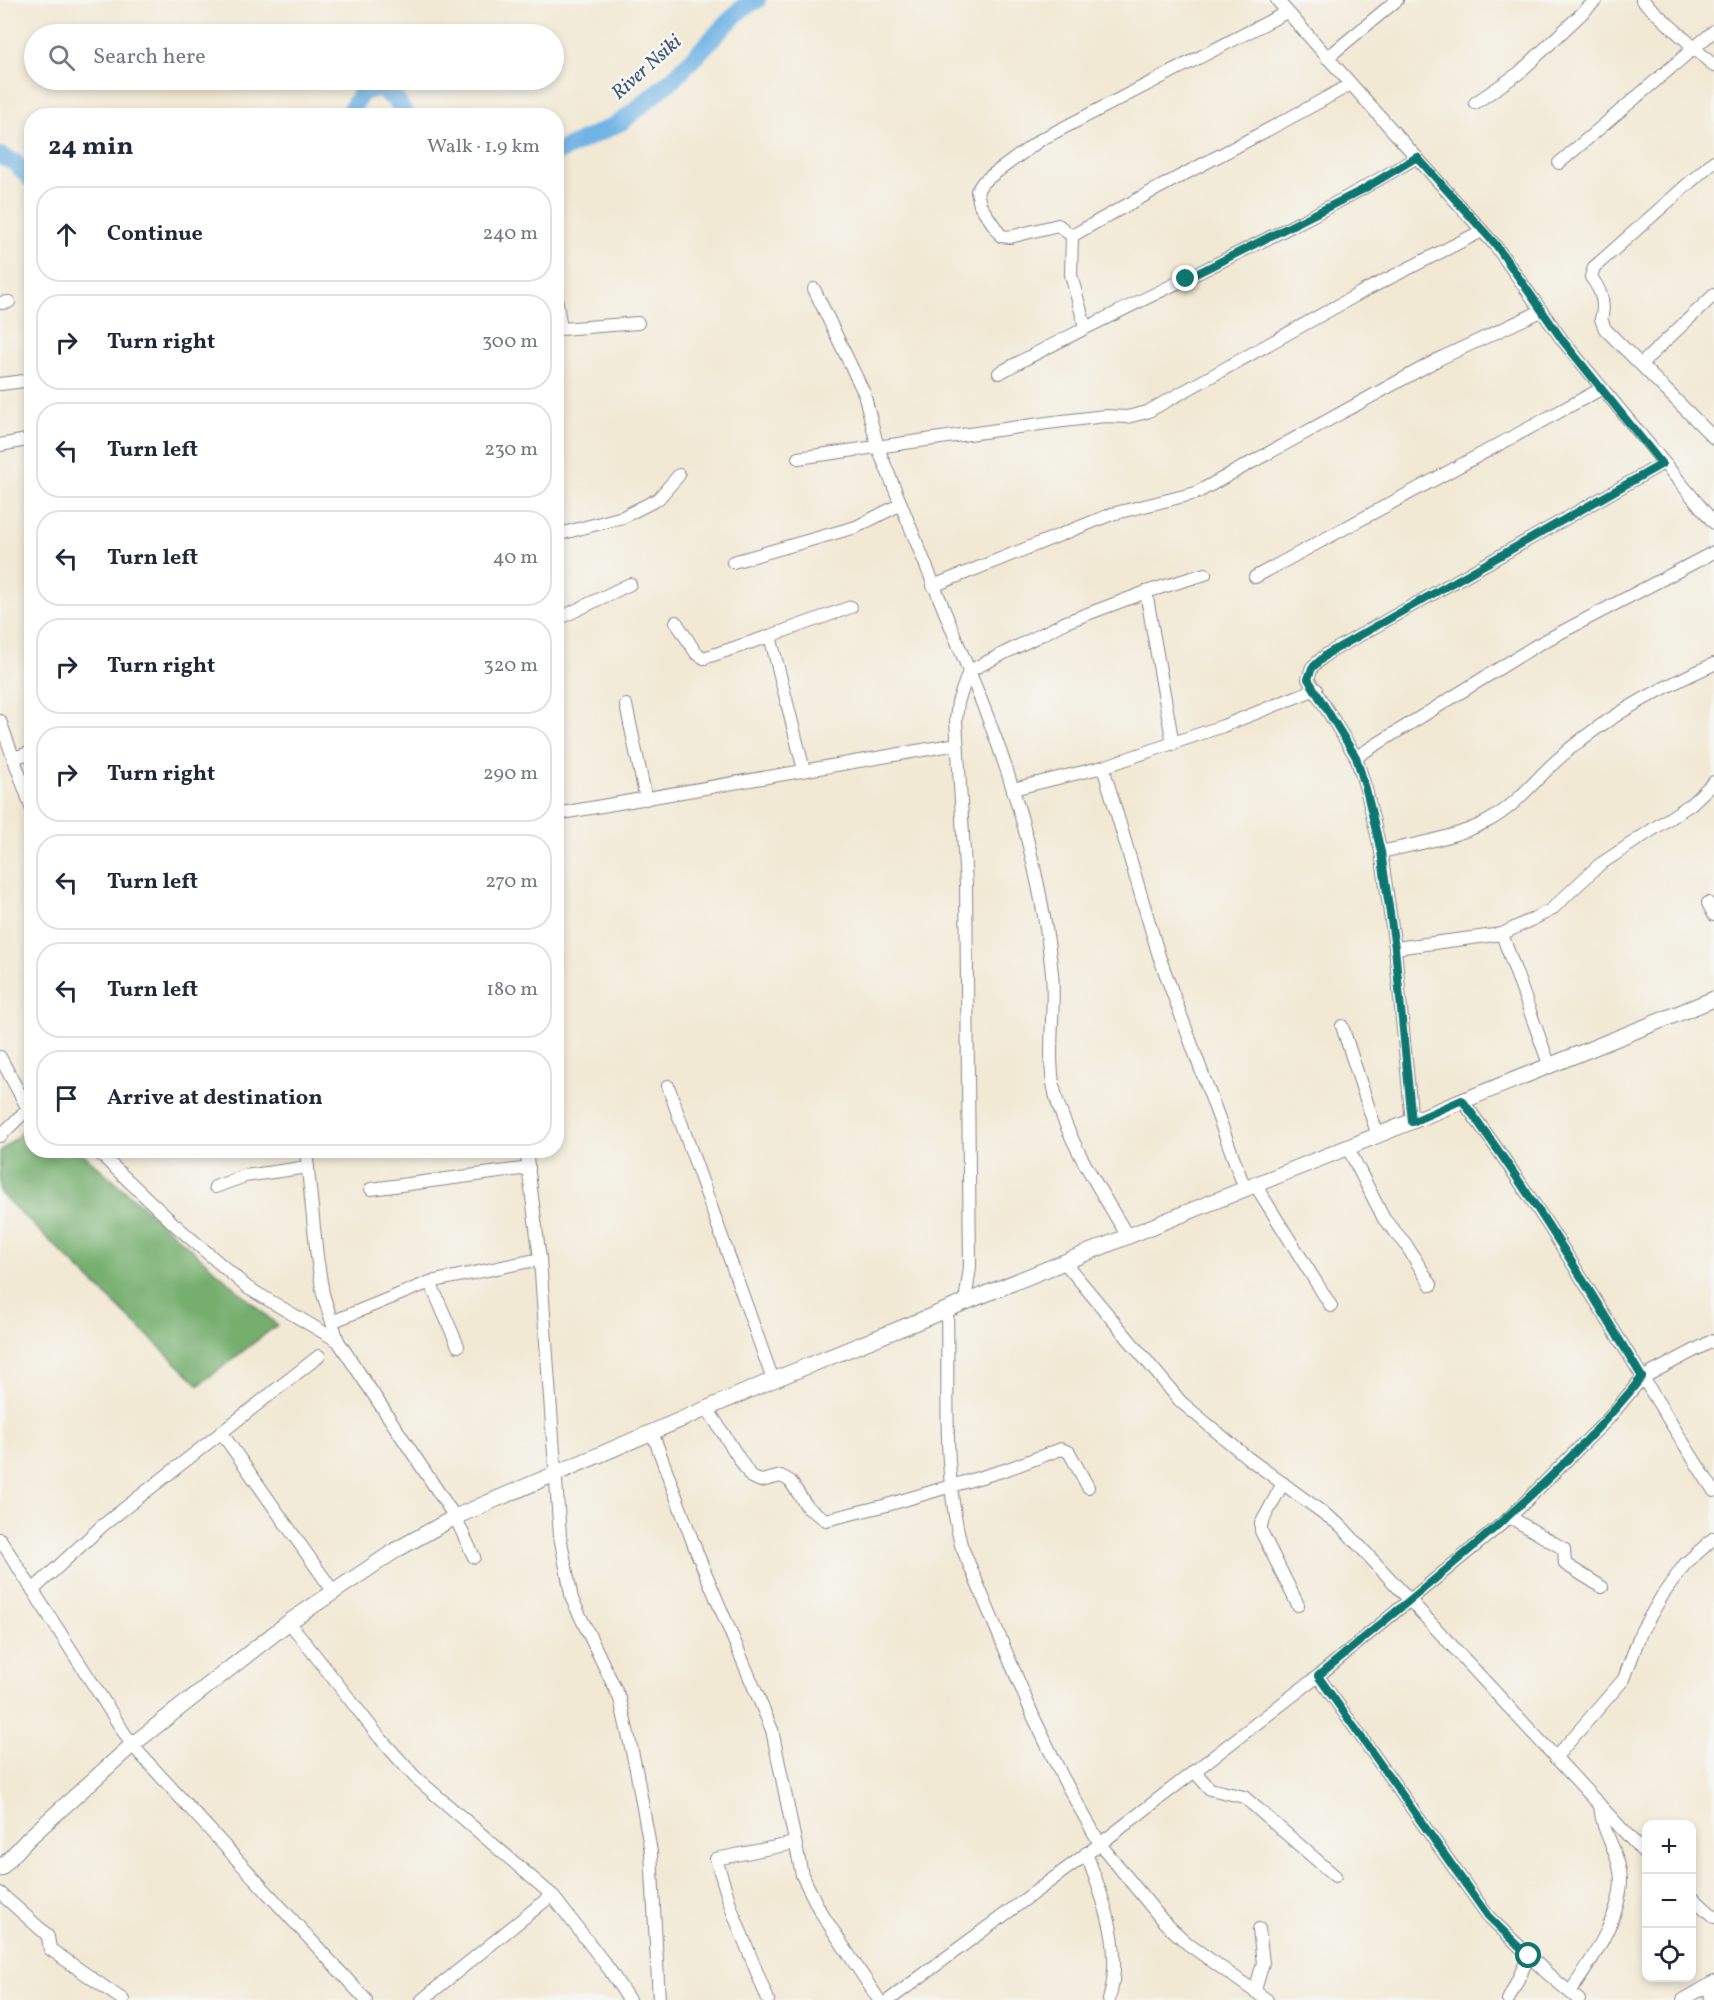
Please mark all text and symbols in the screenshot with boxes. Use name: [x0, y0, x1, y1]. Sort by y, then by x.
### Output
search box: [24, 24, 564, 90]
water label: River Nsiki: [606, 28, 689, 107]
icon: search: [45, 41, 78, 74]
text: Search here: [93, 42, 206, 73]
text: 24 min: [48, 129, 134, 165]
text: Walk · 1.9 km: [427, 133, 540, 161]
icon: ahead: [50, 218, 83, 251]
text: Continue: [107, 219, 203, 250]
text: 240 m: [483, 220, 538, 248]
route end: [1172, 265, 1198, 291]
icon: right: [50, 326, 83, 359]
text: Turn right: [107, 327, 215, 358]
text: 300 m: [482, 328, 538, 356]
icon: left: [50, 434, 83, 467]
text: Turn left: [107, 435, 198, 466]
text: 230 m: [484, 436, 538, 464]
icon: left: [50, 542, 83, 575]
text: Turn left: [107, 543, 198, 574]
text: 40 m: [493, 544, 538, 572]
icon: right: [50, 650, 83, 683]
text: Turn right: [107, 651, 215, 682]
text: 320 m: [483, 652, 538, 680]
icon: right: [50, 758, 83, 791]
text: Turn right: [107, 759, 215, 790]
text: 290 m: [483, 760, 538, 788]
icon: left: [50, 866, 83, 899]
text: Turn left: [107, 867, 198, 898]
text: 270 m: [485, 868, 538, 896]
icon: left: [50, 974, 83, 1007]
text: Turn left: [107, 975, 198, 1006]
text: 180 m: [486, 976, 538, 1004]
icon: arrive: [50, 1082, 83, 1115]
text: Arrive at destination: [107, 1083, 323, 1114]
map controls: [1642, 1820, 1696, 1982]
button: +: [1642, 1820, 1696, 1874]
button: −: [1642, 1874, 1696, 1928]
button: locate: [1642, 1928, 1696, 1982]
route start: [1515, 1942, 1541, 1968]

